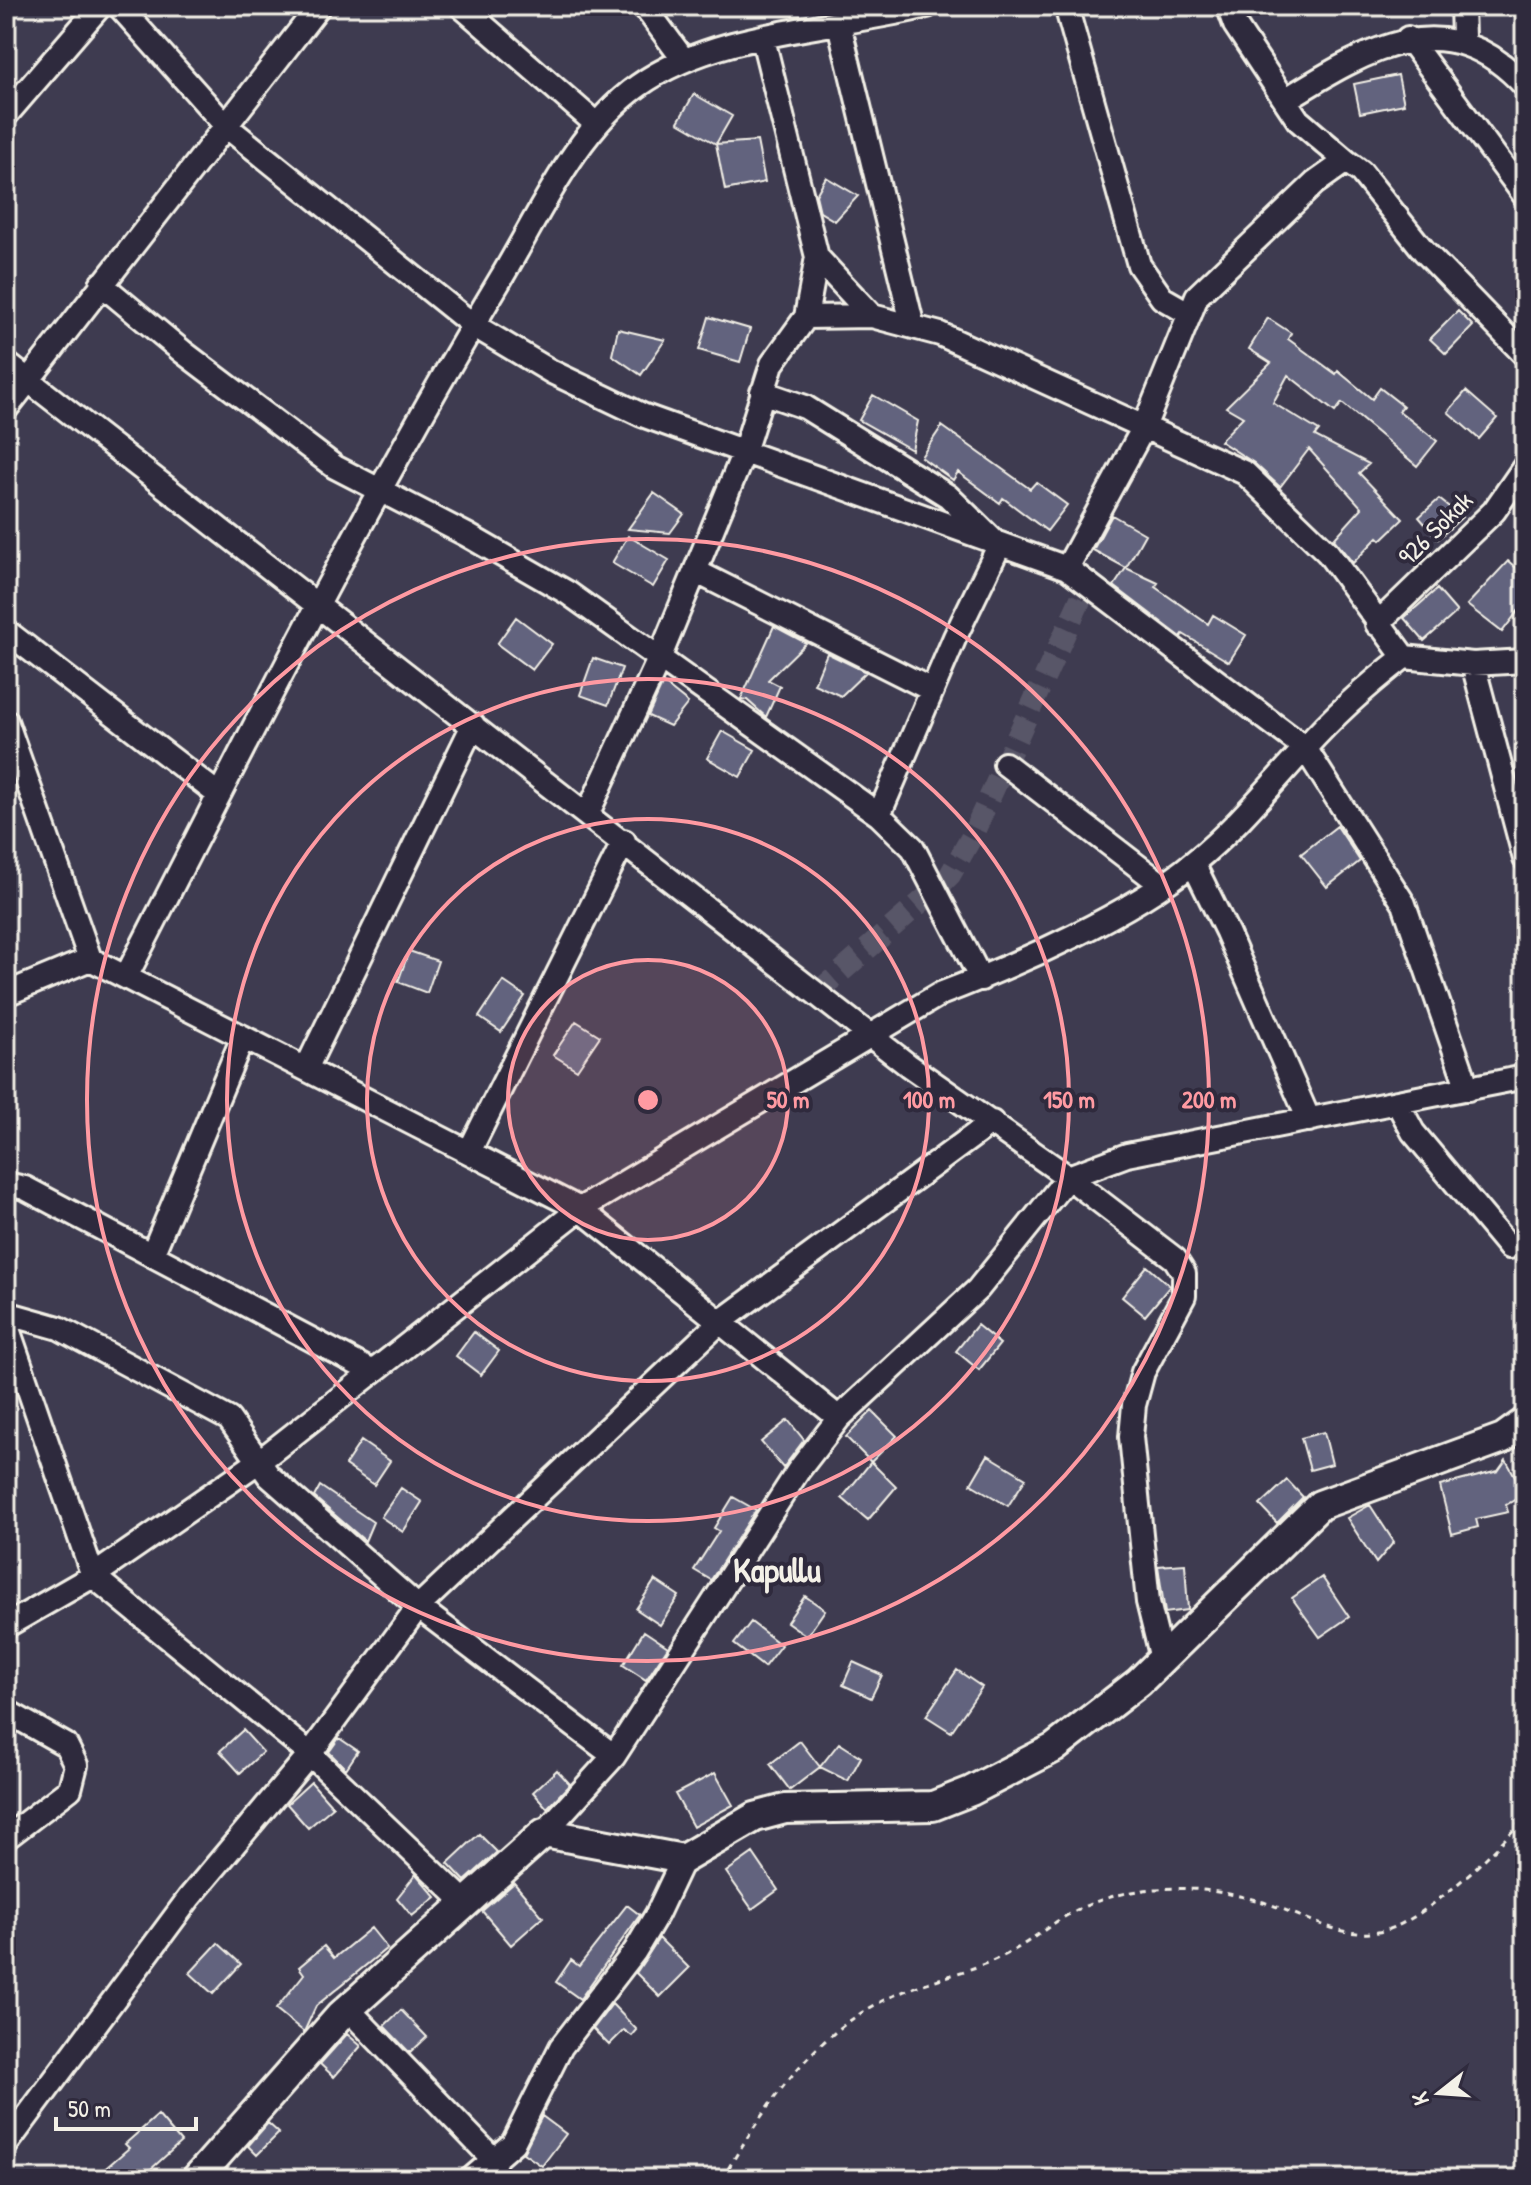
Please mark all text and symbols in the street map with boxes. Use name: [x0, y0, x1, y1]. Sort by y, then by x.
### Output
street label: 926 Sokak: [1390, 483, 1480, 573]
text: 50 m: [767, 1083, 809, 1115]
text: 100 m: [903, 1083, 955, 1115]
text: 150 m: [1043, 1083, 1095, 1115]
text: 200 m: [1182, 1083, 1236, 1115]
centre of rings: [634, 1086, 662, 1114]
district label: Kapullu: [733, 1547, 821, 1594]
north arrow: [1399, 2053, 1479, 2133]
scale bar: [56, 2081, 196, 2131]
text: K: [1404, 2088, 1436, 2109]
text: 50 m: [68, 2092, 111, 2124]

